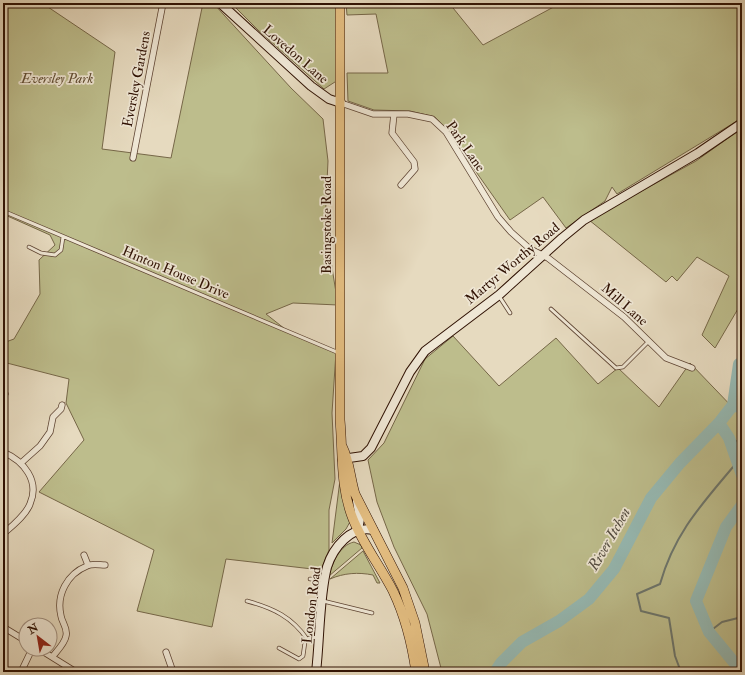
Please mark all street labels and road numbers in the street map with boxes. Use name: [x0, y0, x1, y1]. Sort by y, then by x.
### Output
street label: Lovedon Lane: [259, 21, 332, 88]
street label: Eversley Gardens: [119, 29, 155, 129]
street label: Park Lane: [442, 118, 489, 175]
street label: Basingstoke Road: [318, 176, 335, 274]
street label: Martyr Worthy Road: [462, 219, 564, 309]
street label: Hinton House Drive: [120, 242, 232, 303]
street label: Mill Lane: [598, 279, 652, 329]
street label: London Road: [298, 566, 325, 644]

